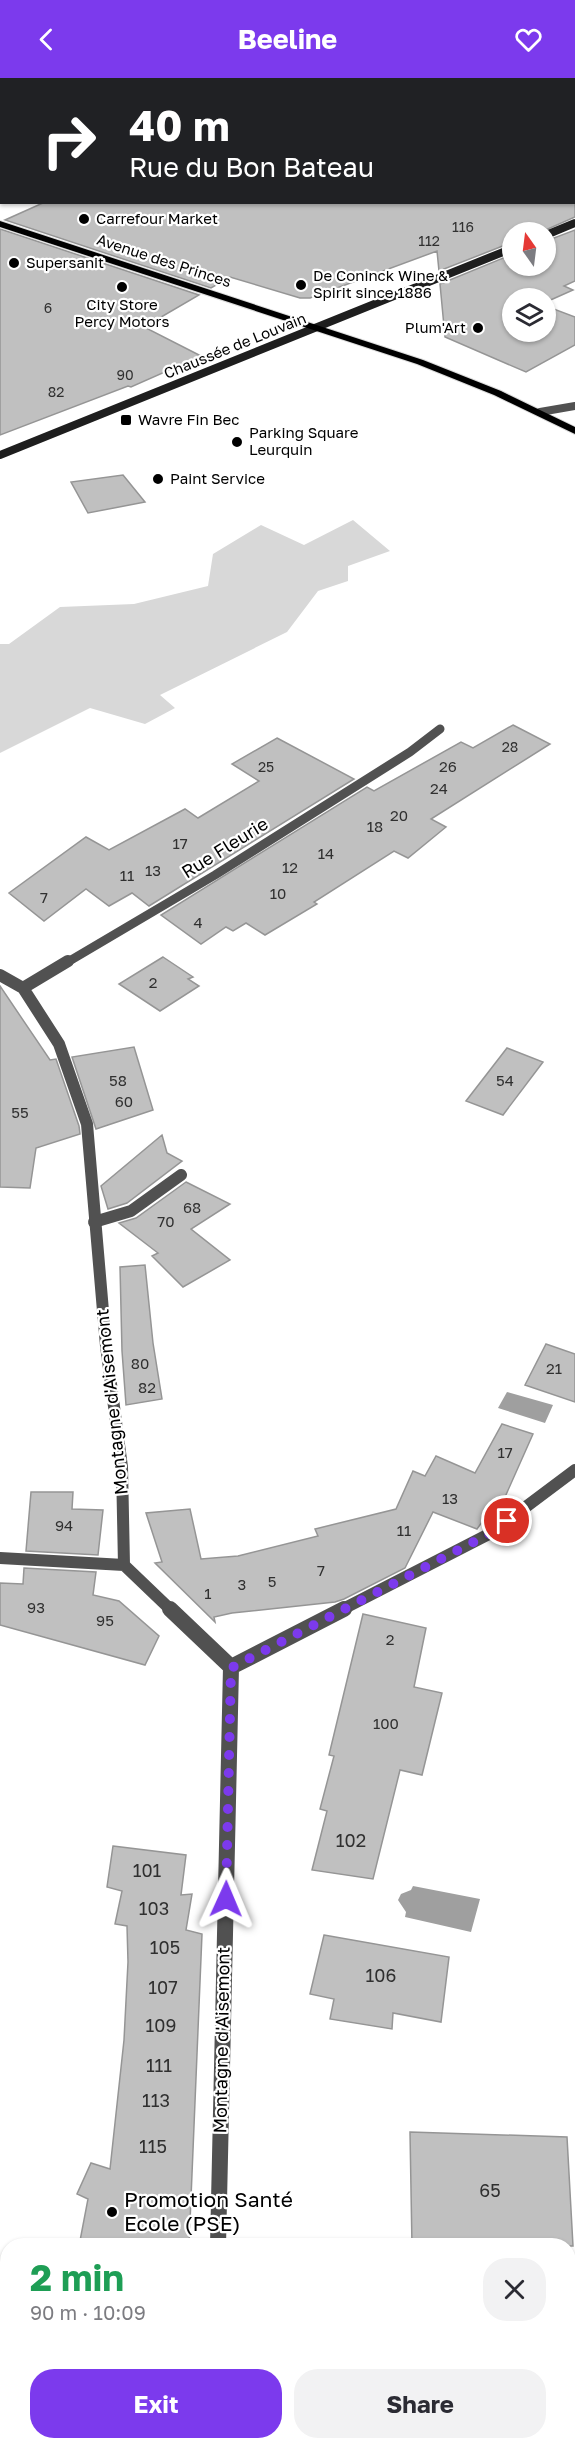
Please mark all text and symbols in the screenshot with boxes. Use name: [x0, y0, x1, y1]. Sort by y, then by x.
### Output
icon: back: [30, 23, 63, 56]
text: Beeline: [238, 23, 337, 55]
icon: heart: [512, 23, 545, 56]
text: 40 m: [129, 100, 230, 150]
icon: right: [30, 102, 108, 180]
text: Rue du Bon Bateau: [129, 151, 374, 183]
place label: Carrefour Market: [96, 209, 218, 227]
marker: Carrefour Market: [77, 212, 91, 226]
house number: 116: [452, 218, 474, 235]
north arrow: [502, 222, 556, 276]
map controls: [502, 222, 556, 342]
street label: Avenue des Princes: [95, 230, 234, 290]
house number: 112: [418, 232, 440, 249]
place label: Supersanit: [26, 253, 104, 271]
marker: Supersanit: [7, 256, 21, 270]
place label: De Coninck Wine & Spirit since 1886: [313, 266, 448, 301]
marker: De Coninck Wine & Spirit since 1886: [294, 278, 308, 292]
marker: City Store Percy Motors: [115, 280, 129, 294]
button: layers: [502, 288, 556, 342]
place label: City Store Percy Motors: [75, 295, 169, 330]
house number: 6: [44, 299, 52, 316]
street label: Chaussée de Louvain: [161, 308, 308, 382]
place label: Plum'Art: [405, 318, 466, 336]
marker: Plum'Art: [471, 321, 485, 335]
house number: 90: [116, 366, 134, 383]
house number: 82: [48, 383, 64, 400]
place label: Wavre Fin Bec: [138, 410, 239, 428]
marker: Wavre Fin Bec: [119, 413, 133, 427]
place label: Parking Square Leurquin: [249, 423, 359, 458]
marker: Parking Square Leurquin: [230, 435, 244, 449]
place label: Paint Service: [170, 469, 265, 487]
marker: Paint Service: [151, 472, 165, 486]
house number: 28: [502, 738, 518, 755]
house number: 26: [439, 757, 457, 775]
house number: 25: [258, 758, 274, 775]
house number: 24: [430, 779, 448, 797]
house number: 20: [390, 806, 408, 824]
street label: Rue Fleurie: [177, 812, 272, 882]
house number: 18: [367, 817, 383, 835]
house number: 17: [172, 834, 188, 852]
house number: 14: [318, 844, 334, 862]
house number: 12: [282, 858, 298, 876]
house number: 13: [145, 861, 161, 879]
house number: 11: [120, 866, 134, 884]
house number: 10: [270, 884, 286, 902]
house number: 7: [40, 888, 48, 906]
house number: 4: [193, 913, 203, 931]
house number: 2: [149, 973, 157, 991]
house number: 58: [109, 1071, 127, 1089]
house number: 54: [496, 1071, 514, 1089]
house number: 60: [115, 1092, 133, 1110]
house number: 55: [11, 1103, 29, 1121]
house number: 68: [183, 1198, 201, 1216]
house number: 70: [157, 1212, 175, 1230]
street label: Montagne d'Aisemont: [90, 1308, 132, 1496]
house number: 80: [131, 1354, 149, 1372]
house number: 21: [546, 1359, 562, 1377]
house number: 82: [138, 1378, 156, 1396]
house number: 17: [497, 1443, 513, 1461]
house number: 13: [442, 1489, 458, 1507]
pin: [481, 1495, 532, 1546]
icon: arrive: [490, 1504, 523, 1537]
house number: 94: [55, 1516, 73, 1534]
house number: 11: [397, 1521, 411, 1539]
house number: 7: [317, 1561, 325, 1579]
house number: 5: [268, 1572, 276, 1590]
house number: 3: [238, 1575, 246, 1593]
house number: 1: [204, 1584, 212, 1602]
house number: 93: [27, 1598, 45, 1616]
house number: 95: [96, 1611, 114, 1629]
house number: 2: [386, 1630, 394, 1648]
house number: 100: [373, 1714, 399, 1732]
house number: 102: [336, 1829, 366, 1851]
house number: 101: [133, 1859, 162, 1881]
position arrow: [194, 1867, 258, 1931]
house number: 103: [139, 1897, 169, 1919]
house number: 105: [150, 1936, 180, 1958]
street label: Montagne d'Aisemont: [208, 1946, 234, 2134]
house number: 106: [366, 1964, 396, 1986]
house number: 107: [148, 1976, 178, 1998]
house number: 109: [146, 2014, 176, 2036]
house number: 111: [146, 2054, 172, 2076]
house number: 113: [142, 2089, 170, 2111]
house number: 115: [139, 2135, 167, 2157]
house number: 65: [479, 2179, 501, 2201]
place label: Promotion Santé Ecole (PSE): [124, 2186, 293, 2236]
marker: Promotion Santé Ecole (PSE): [105, 2205, 119, 2219]
text: 2 min: [30, 2256, 124, 2299]
button: close: [483, 2258, 546, 2321]
text: 90 m · 10:09: [30, 2300, 146, 2324]
button: Exit: [30, 2369, 282, 2438]
button: Share: [294, 2369, 546, 2438]

